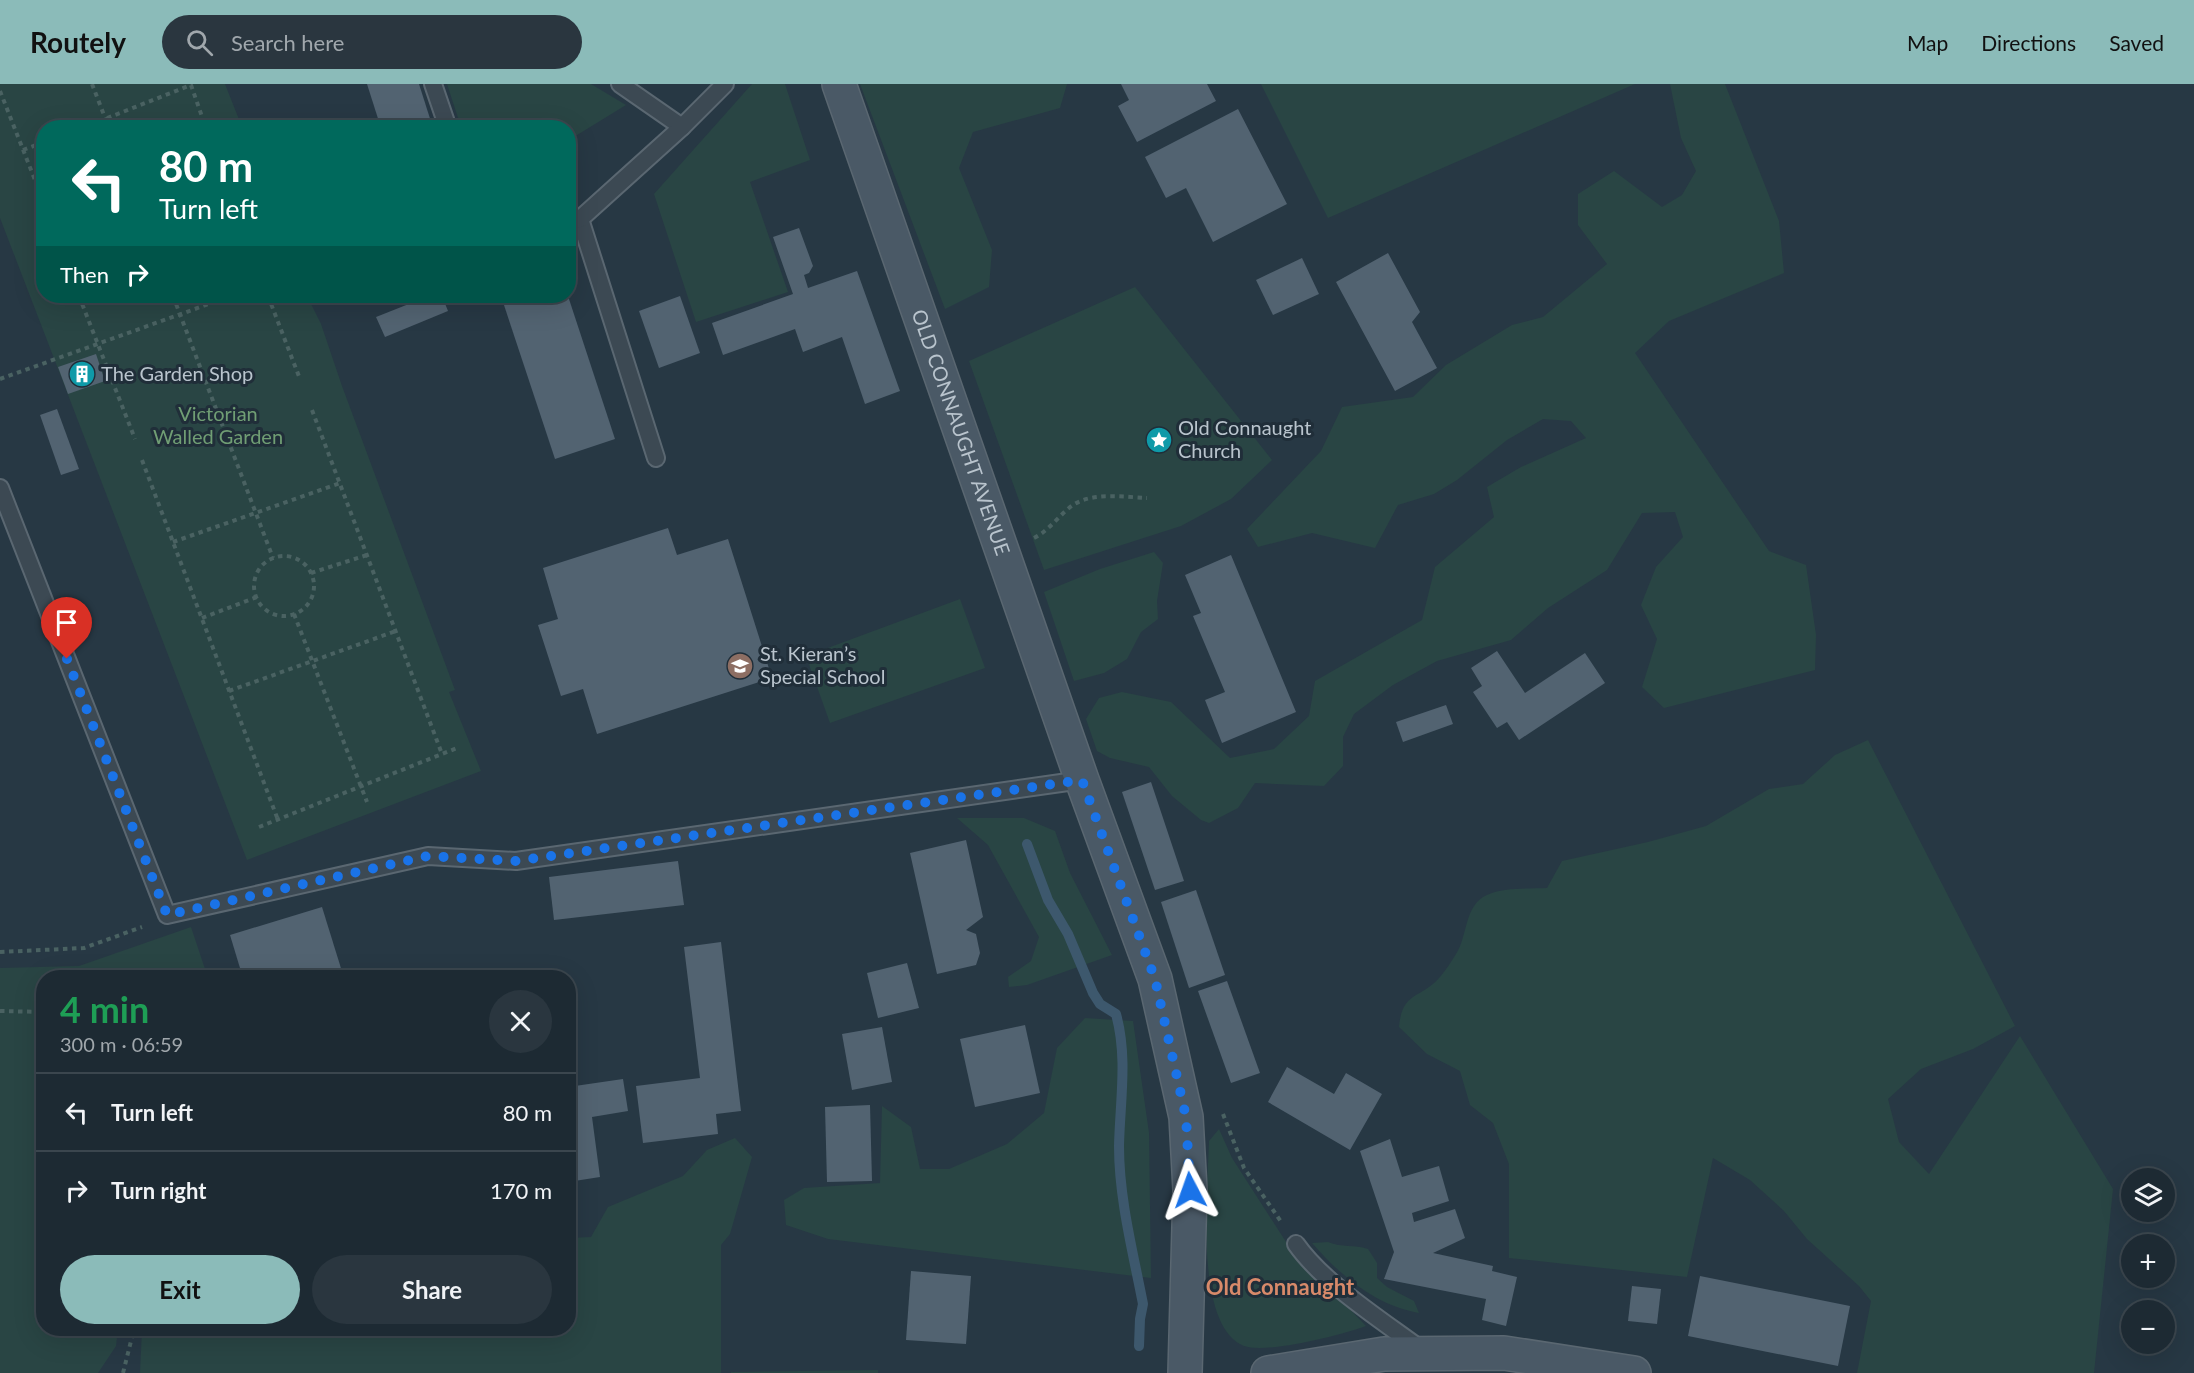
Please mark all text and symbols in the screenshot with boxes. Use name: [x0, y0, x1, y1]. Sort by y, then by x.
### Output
search box: [162, 15, 582, 69]
text: Routely: [30, 25, 126, 59]
icon: search: [183, 26, 216, 59]
text: Search here: [231, 29, 344, 56]
text: Map: [1907, 30, 1948, 55]
text: Directions: [1981, 30, 2076, 55]
text: Saved: [2109, 30, 2164, 55]
text: 80 m: [159, 141, 253, 191]
icon: left: [60, 144, 138, 222]
text: Turn left: [159, 192, 258, 225]
icon: right: [121, 258, 154, 291]
text: Then: [60, 261, 109, 288]
street label: OLD CONNAUGHT AVENUE: [908, 306, 1016, 558]
building icon: The Garden Shop: [67, 359, 97, 389]
place label: The Garden Shop: [101, 361, 253, 385]
park label: Victorian Walled Garden: [153, 401, 283, 448]
place label: Old Connaught Church: [1178, 415, 1311, 462]
place icon: Old Connaught Church: [1144, 425, 1174, 455]
pin: [41, 597, 92, 659]
icon: arrive: [50, 606, 83, 639]
place label: St. Kieran’s Special School: [760, 641, 885, 688]
school or university icon: St. Kieran’s Special School: [725, 651, 755, 681]
text: 4 min: [60, 987, 149, 1031]
button: close: [489, 990, 552, 1053]
text: 300 m · 06:59: [60, 1032, 183, 1056]
icon: left: [60, 1096, 93, 1129]
text: Turn left: [111, 1099, 193, 1126]
text: 80 m: [503, 1099, 552, 1126]
position arrow: [1158, 1158, 1222, 1222]
map controls: [2121, 1168, 2175, 1354]
button: layers: [2121, 1168, 2175, 1222]
icon: right: [60, 1174, 93, 1207]
text: Turn right: [111, 1177, 206, 1204]
text: 170 m: [490, 1177, 552, 1204]
button: +: [2121, 1234, 2175, 1288]
button: Exit: [60, 1255, 300, 1324]
button: Share: [312, 1255, 552, 1324]
district label: Old Connaught: [1206, 1273, 1355, 1300]
button: −: [2121, 1300, 2175, 1354]

